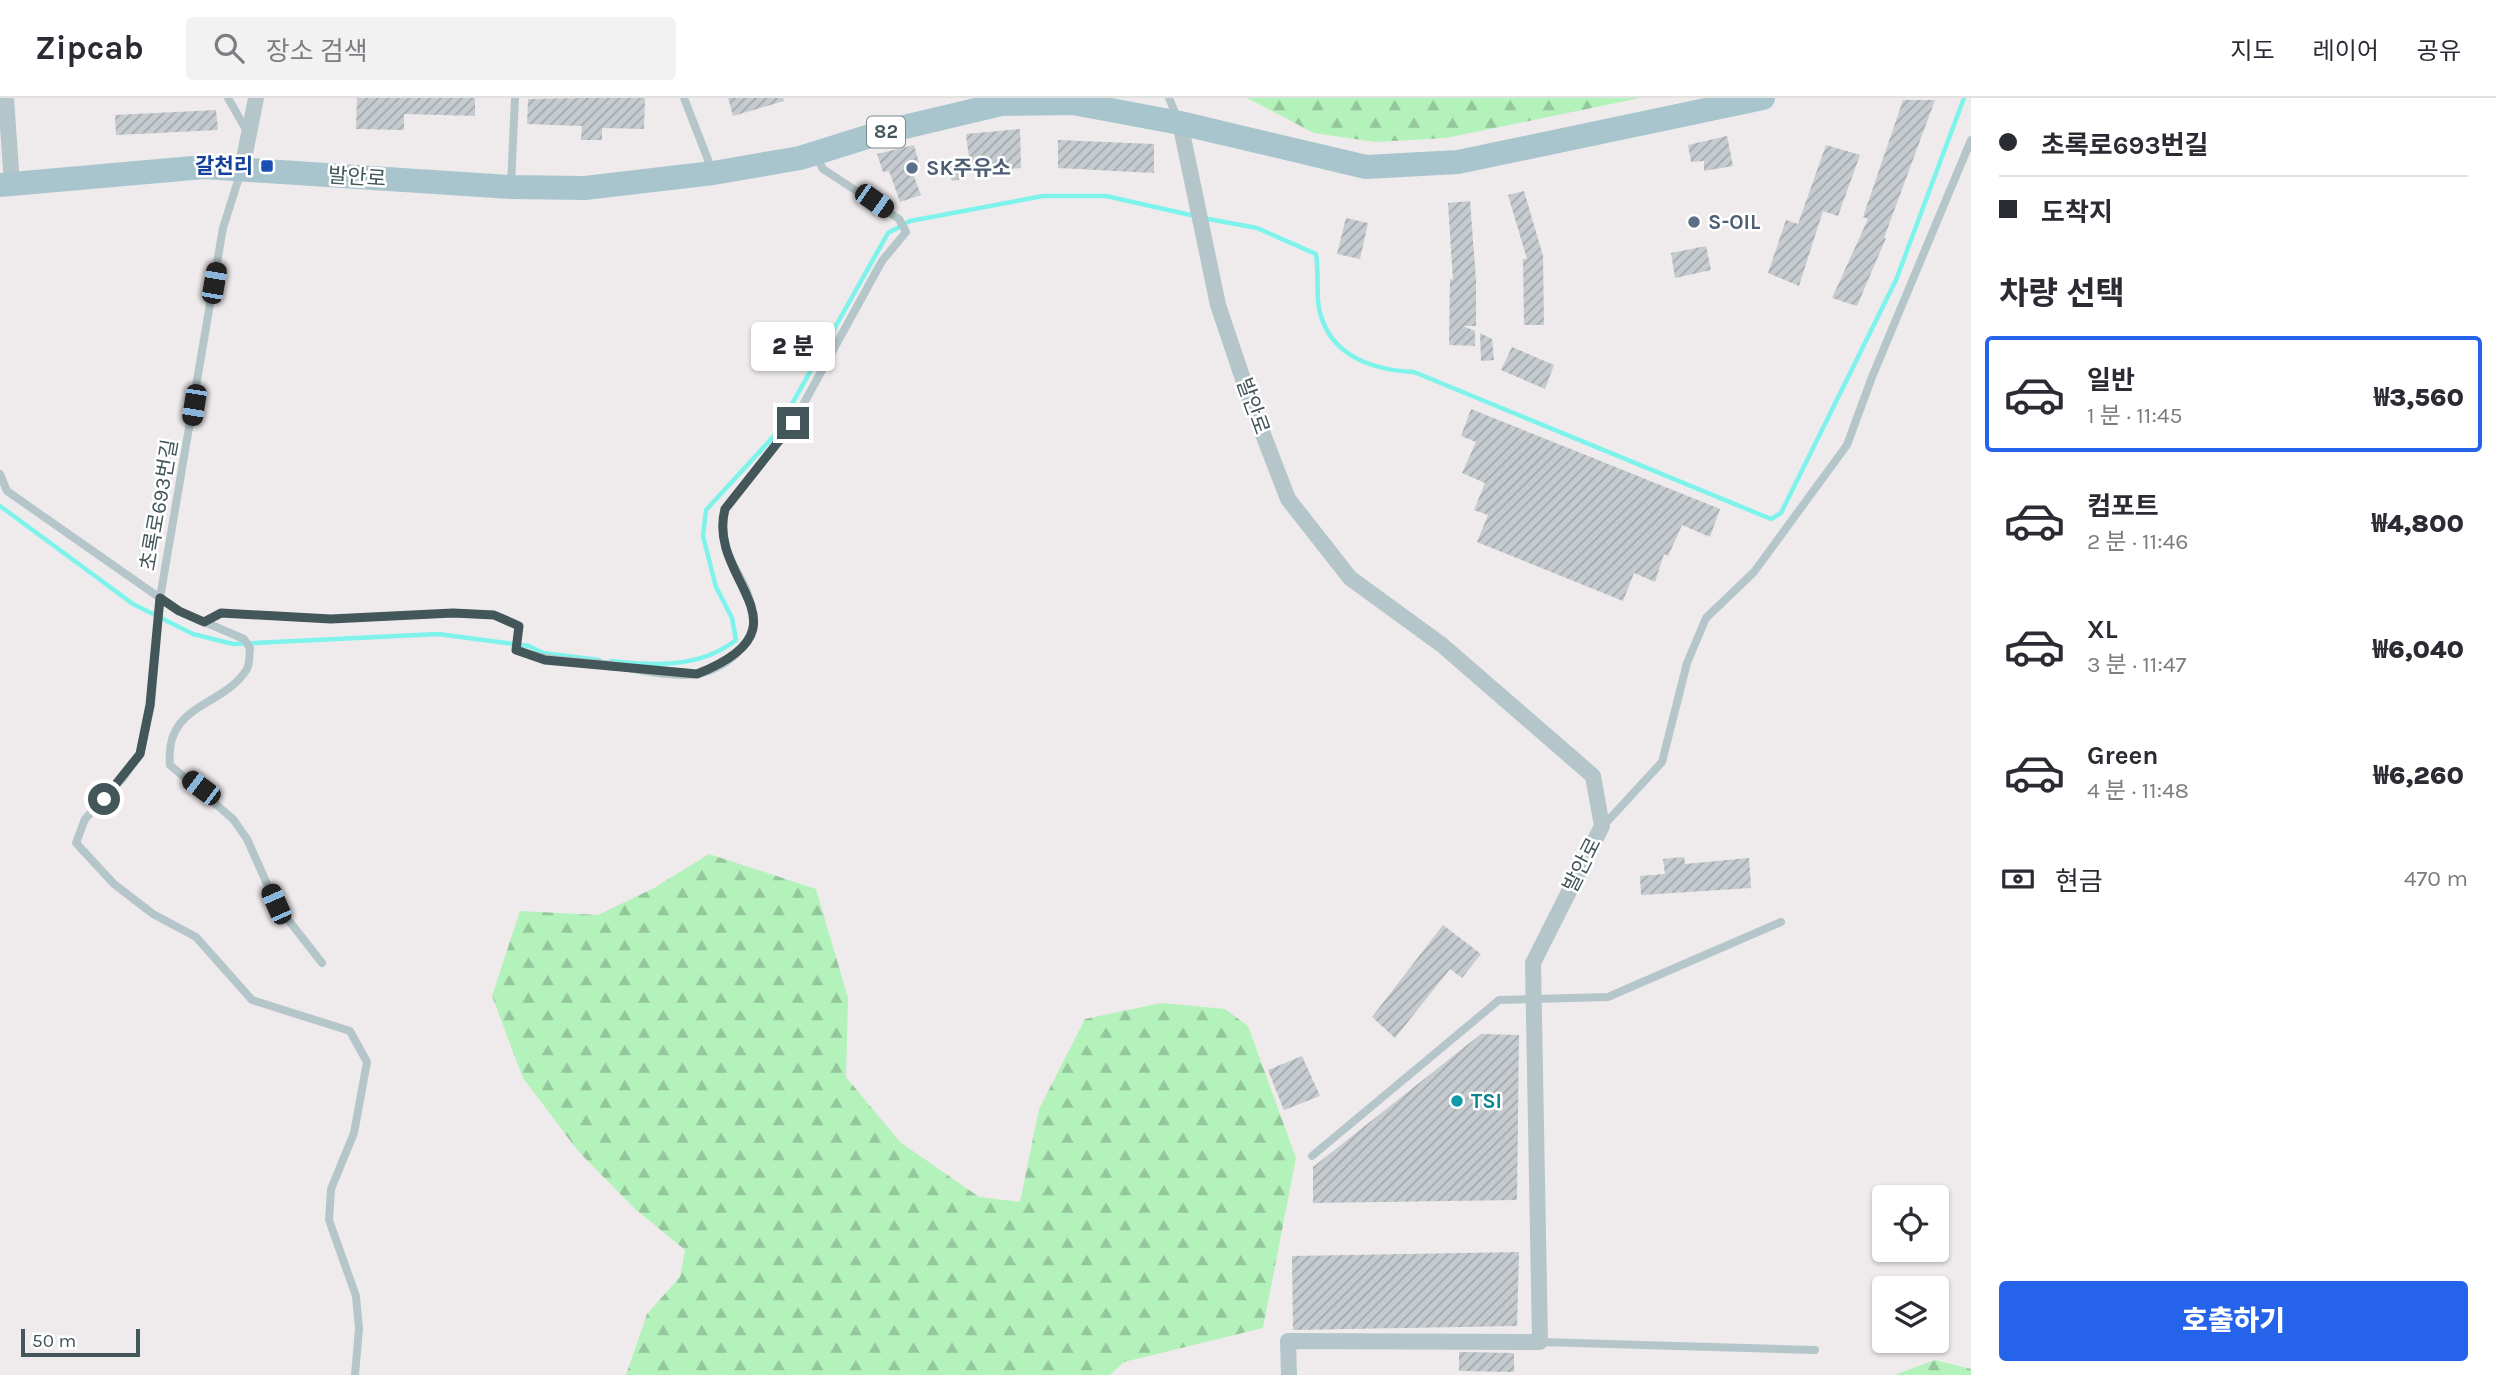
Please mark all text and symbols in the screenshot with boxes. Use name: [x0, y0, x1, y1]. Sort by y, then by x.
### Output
search box: [186, 17, 676, 80]
text: Zipcab: [35, 29, 144, 67]
icon: search: [210, 29, 248, 67]
text: 장소 검색: [266, 36, 368, 67]
text: 지도: [2230, 37, 2275, 65]
text: 레이어: [2313, 37, 2379, 65]
text: 공유: [2417, 37, 2461, 65]
road number: 82: [867, 116, 905, 148]
text: 초록로693번길: [2041, 130, 2208, 161]
place label: 갈천리: [195, 154, 253, 178]
place label: SK주유소: [926, 156, 1011, 180]
marker: 갈천리: [259, 158, 275, 174]
marker: SK주유소: [904, 160, 920, 176]
street label: 발안로: [327, 163, 387, 191]
car: [851, 180, 898, 222]
text: 도착지: [2041, 197, 2113, 228]
place label: S-OIL: [1708, 210, 1761, 234]
marker: S-OIL: [1686, 214, 1702, 230]
car: [201, 260, 228, 306]
text: 차량 선택: [1999, 275, 2125, 312]
callout: 2 분: [751, 322, 835, 370]
text: 2 분: [772, 333, 814, 360]
icon: car: [2003, 363, 2066, 426]
text: 일반: [2087, 365, 2135, 396]
street label: 발안로: [1232, 375, 1274, 437]
text: ₩3,560: [2374, 382, 2464, 413]
car: [181, 383, 208, 427]
text: 1 분 · 11:45: [2087, 402, 2183, 429]
route end: [777, 407, 809, 439]
street label: 초록로693번길: [136, 437, 182, 573]
icon: car: [2003, 489, 2066, 552]
text: 컴포트: [2087, 491, 2159, 522]
text: ₩4,800: [2371, 508, 2464, 539]
text: 2 분 · 11:46: [2087, 528, 2189, 555]
text: XL: [2087, 614, 2118, 645]
icon: car: [2003, 615, 2066, 678]
text: ₩6,040: [2372, 634, 2464, 665]
text: 3 분 · 11:47: [2087, 651, 2186, 678]
text: Green: [2087, 740, 2159, 771]
icon: car: [2003, 741, 2066, 804]
text: ₩6,260: [2373, 760, 2464, 791]
car: [178, 767, 225, 809]
text: 4 분 · 11:48: [2087, 777, 2189, 804]
route start: [88, 783, 120, 815]
street label: 발안로: [1558, 834, 1606, 896]
icon: cash: [1999, 860, 2037, 898]
text: 470 m: [2404, 865, 2468, 892]
text: 현금: [2055, 866, 2103, 897]
car: [258, 881, 295, 927]
place label: TSI: [1471, 1089, 1502, 1113]
marker: TSI: [1449, 1093, 1465, 1109]
map controls: [1872, 1185, 1949, 1353]
button: locate: [1872, 1185, 1949, 1262]
button: layers: [1872, 1276, 1949, 1353]
button: 호출하기: [1999, 1281, 2468, 1361]
scale bar: [21, 1326, 140, 1358]
text: 50 m: [32, 1330, 76, 1352]

